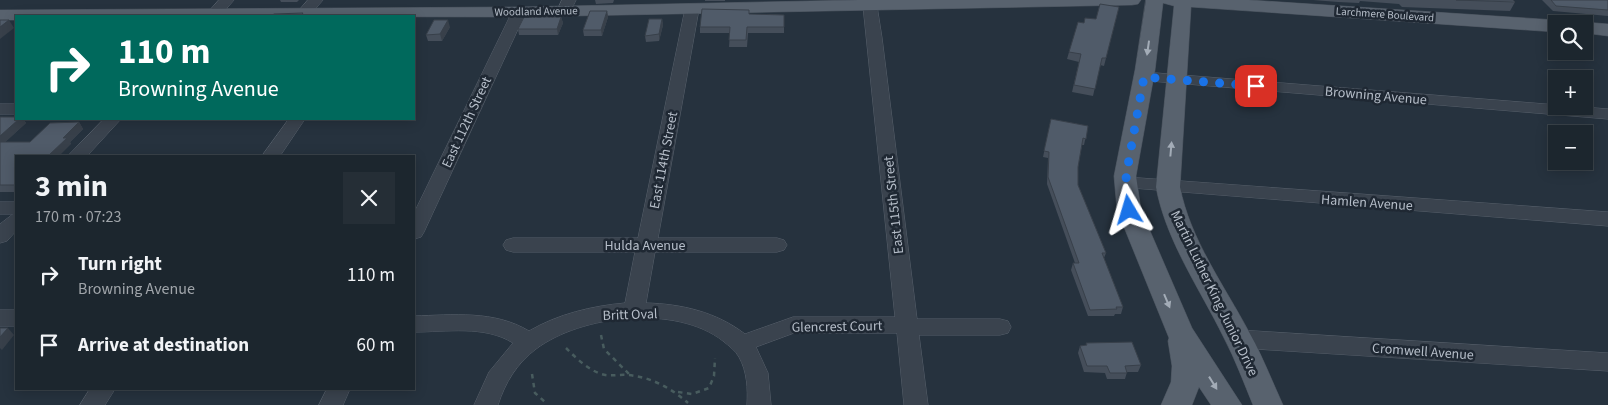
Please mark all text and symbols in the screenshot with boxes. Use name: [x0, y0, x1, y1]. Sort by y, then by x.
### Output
street label: Woodland Avenue: [494, 3, 578, 20]
street label: Larchmere Boulevard: [1335, 4, 1435, 25]
map controls: [1548, 15, 1593, 170]
button: search: [1548, 15, 1593, 60]
text: 110 m: [118, 27, 210, 77]
icon: right: [35, 35, 100, 100]
one-way arrow: [1144, 41, 1152, 57]
pin: [1235, 65, 1277, 107]
button: +: [1548, 70, 1593, 115]
icon: arrive: [1242, 72, 1270, 100]
text: Browning Avenue: [118, 73, 279, 105]
street label: East 112th Street: [437, 73, 497, 171]
street label: Browning Avenue: [1324, 82, 1428, 110]
street label: East 114th Street: [645, 110, 683, 211]
button: −: [1548, 125, 1593, 170]
one-way arrow: [1167, 141, 1175, 157]
street label: East 115th Street: [879, 155, 909, 255]
text: 3 min: [35, 165, 108, 208]
button: close: [343, 172, 395, 224]
position arrow: [1102, 183, 1154, 235]
street label: Hamlen Avenue: [1320, 190, 1414, 216]
text: 170 m · 07:23: [35, 206, 122, 228]
street label: Martin Luther King Junior Drive: [1165, 207, 1263, 380]
street label: Hulda Avenue: [604, 236, 686, 256]
text: Turn right: [78, 251, 162, 278]
icon: right: [35, 261, 63, 289]
text: 110 m: [347, 262, 395, 289]
text: Browning Avenue: [78, 278, 195, 300]
one-way arrow: [1164, 294, 1172, 308]
street label: Britt Oval: [602, 304, 658, 326]
street label: Glencrest Court: [791, 316, 883, 338]
icon: arrive: [35, 331, 63, 359]
text: Arrive at destination: [78, 332, 249, 359]
text: 60 m: [357, 332, 395, 359]
street label: Cromwell Avenue: [1371, 338, 1475, 366]
one-way arrow: [1208, 377, 1218, 390]

